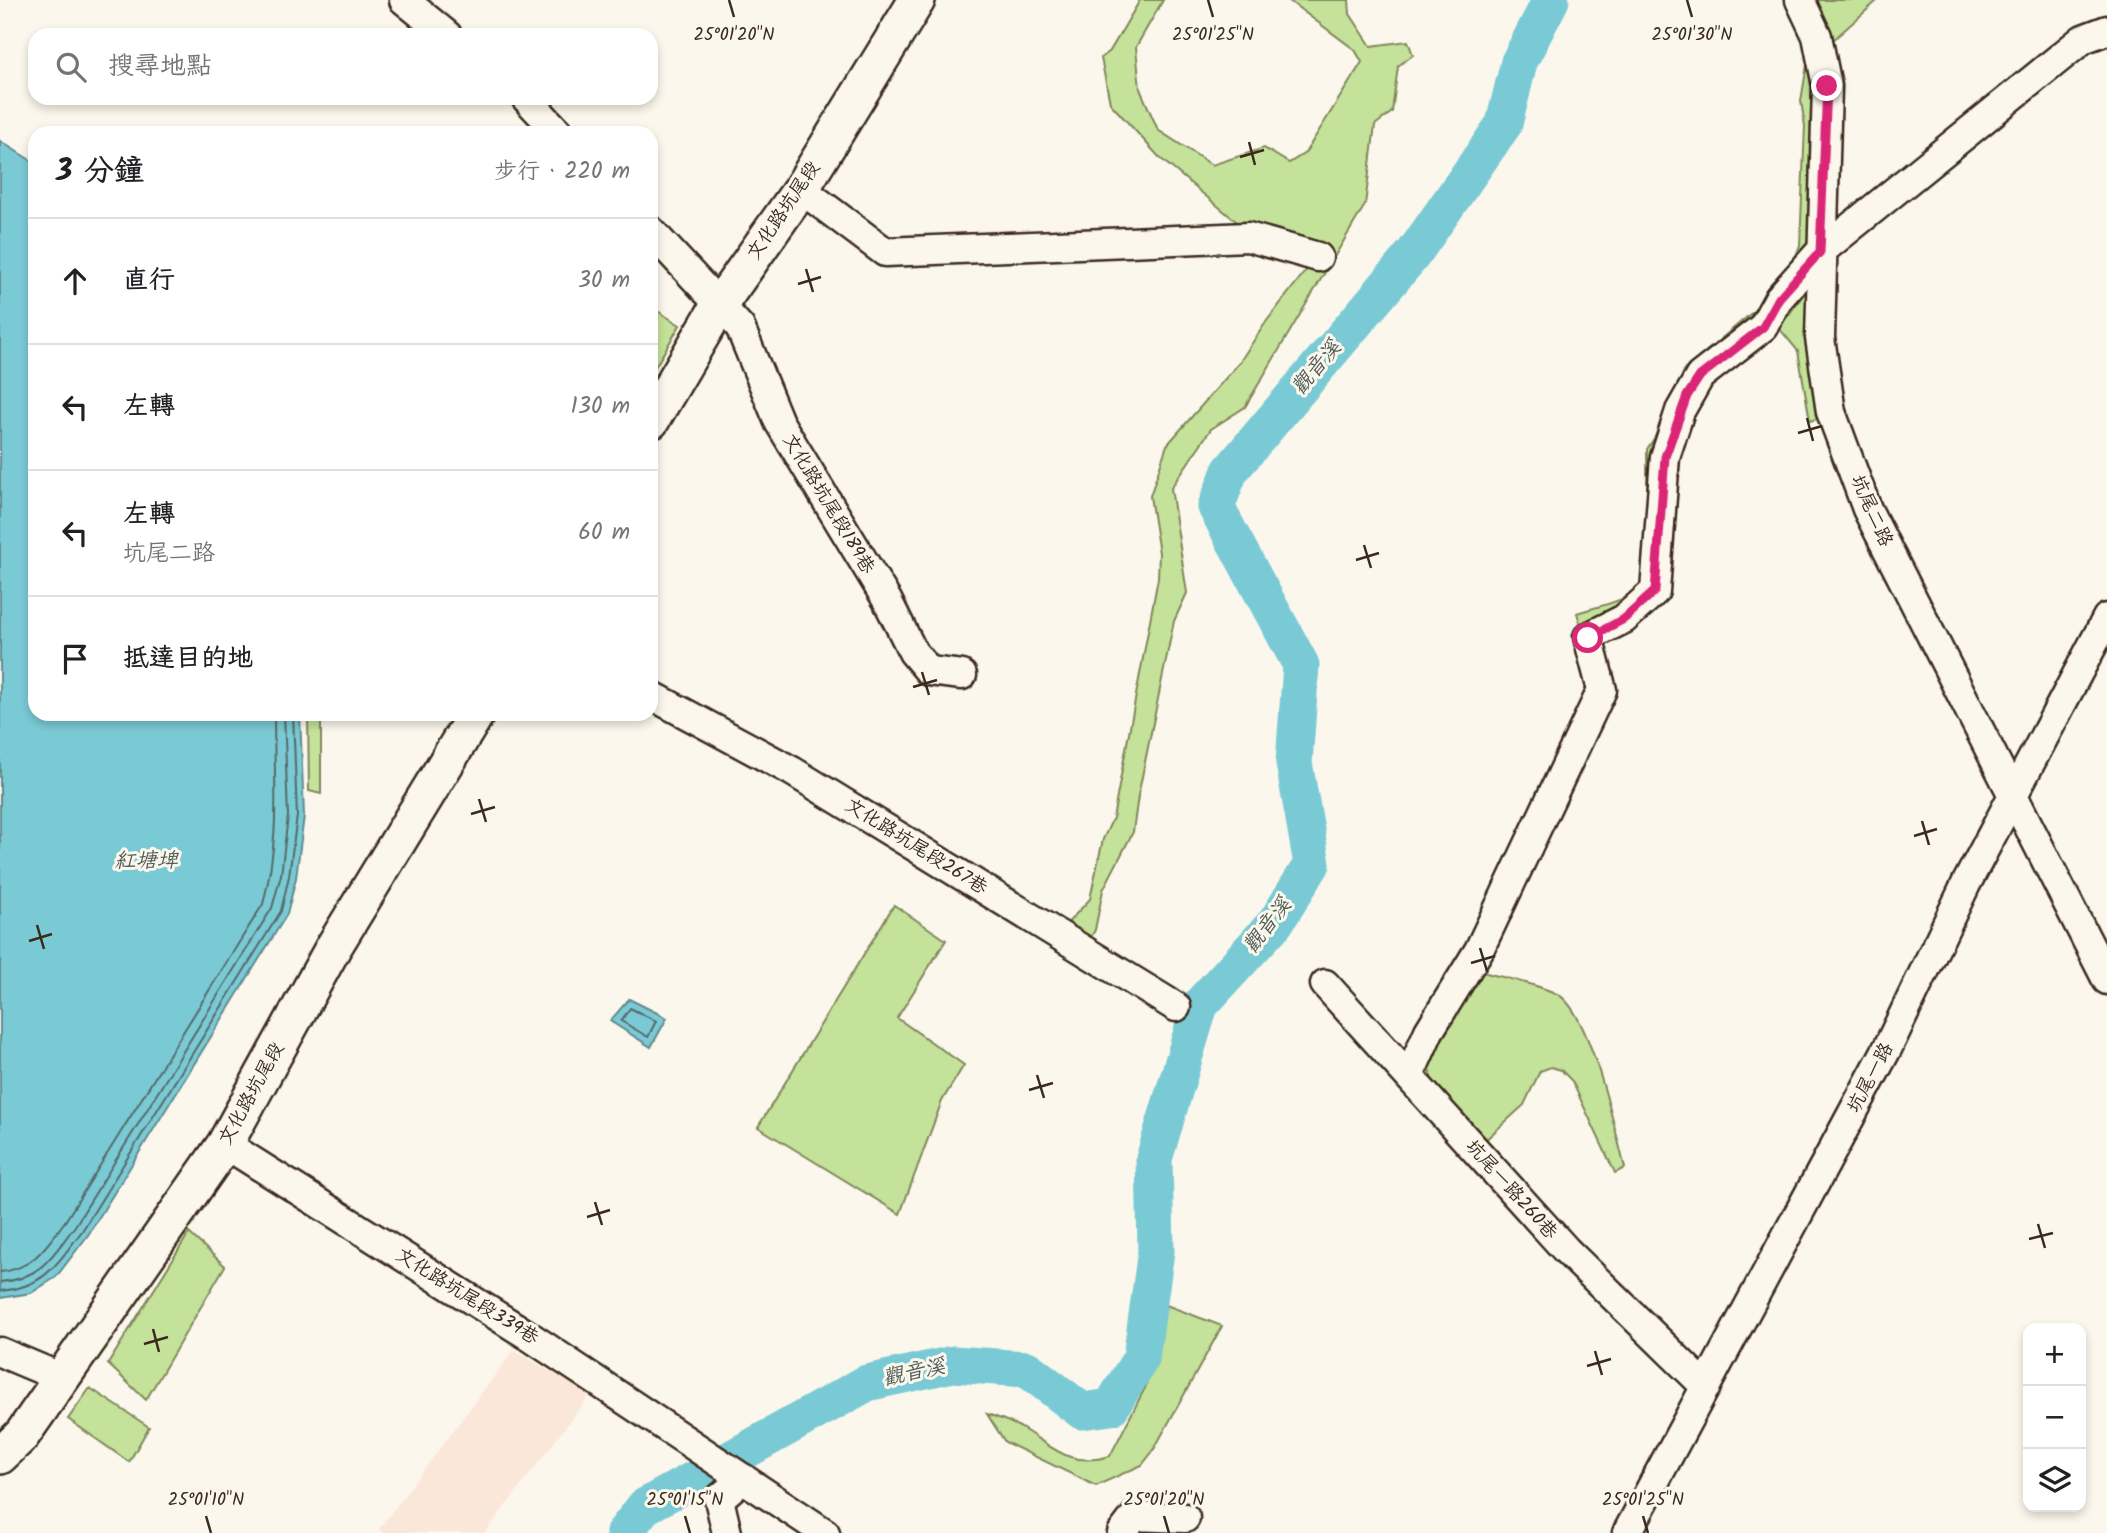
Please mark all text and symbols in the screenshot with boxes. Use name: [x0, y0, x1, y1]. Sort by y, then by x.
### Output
text: 25°01'20"N: [693, 21, 775, 50]
text: 25°01'25"N: [1172, 21, 1254, 50]
text: 25°01'30"N: [1652, 21, 1732, 50]
search box: [28, 28, 658, 105]
text: 搜尋地點: [108, 46, 212, 88]
icon: search: [52, 48, 90, 86]
route end: [1811, 70, 1842, 101]
text: 3 分鐘: [56, 148, 144, 196]
text: 步行 · 220 m: [494, 154, 630, 190]
street label: 文化路坑尾段: [740, 155, 828, 267]
text: 直行: [123, 260, 175, 302]
icon: ahead: [56, 262, 94, 300]
text: 30 m: [578, 263, 630, 299]
water label: 觀音溪: [1284, 332, 1351, 403]
text: 左轉: [123, 386, 175, 428]
icon: left: [56, 388, 94, 426]
text: 130 m: [571, 389, 630, 425]
street label: 文化路坑尾段189巷: [774, 428, 882, 580]
street label: 坑尾二路: [1842, 470, 1900, 552]
text: 左轉: [123, 494, 175, 536]
icon: left: [56, 514, 94, 552]
text: 60 m: [578, 515, 630, 551]
text: 坑尾二路: [123, 536, 215, 572]
route start: [1572, 622, 1603, 653]
text: 抵達目的地: [123, 638, 253, 680]
icon: arrive: [56, 640, 94, 678]
street label: 文化路坑尾段267巷: [839, 791, 993, 903]
water label: 紅塘埤: [115, 845, 179, 878]
water label: 觀音溪: [1236, 890, 1301, 961]
street label: 文化路坑尾段: [211, 1037, 293, 1151]
street label: 坑尾一路: [1840, 1037, 1902, 1119]
street label: 坑尾一路260巷: [1458, 1133, 1564, 1247]
street label: 文化路坑尾段339巷: [390, 1241, 544, 1353]
map controls: [2023, 1323, 2086, 1512]
button: +: [2023, 1323, 2086, 1386]
water label: 觀音溪: [880, 1350, 949, 1396]
button: −: [2023, 1386, 2086, 1449]
button: layers: [2023, 1449, 2086, 1512]
text: 25°01'10"N: [168, 1486, 244, 1515]
text: 25°01'15"N: [647, 1486, 723, 1515]
text: 25°01'20"N: [1123, 1486, 1205, 1515]
text: 25°01'25"N: [1602, 1486, 1684, 1515]

